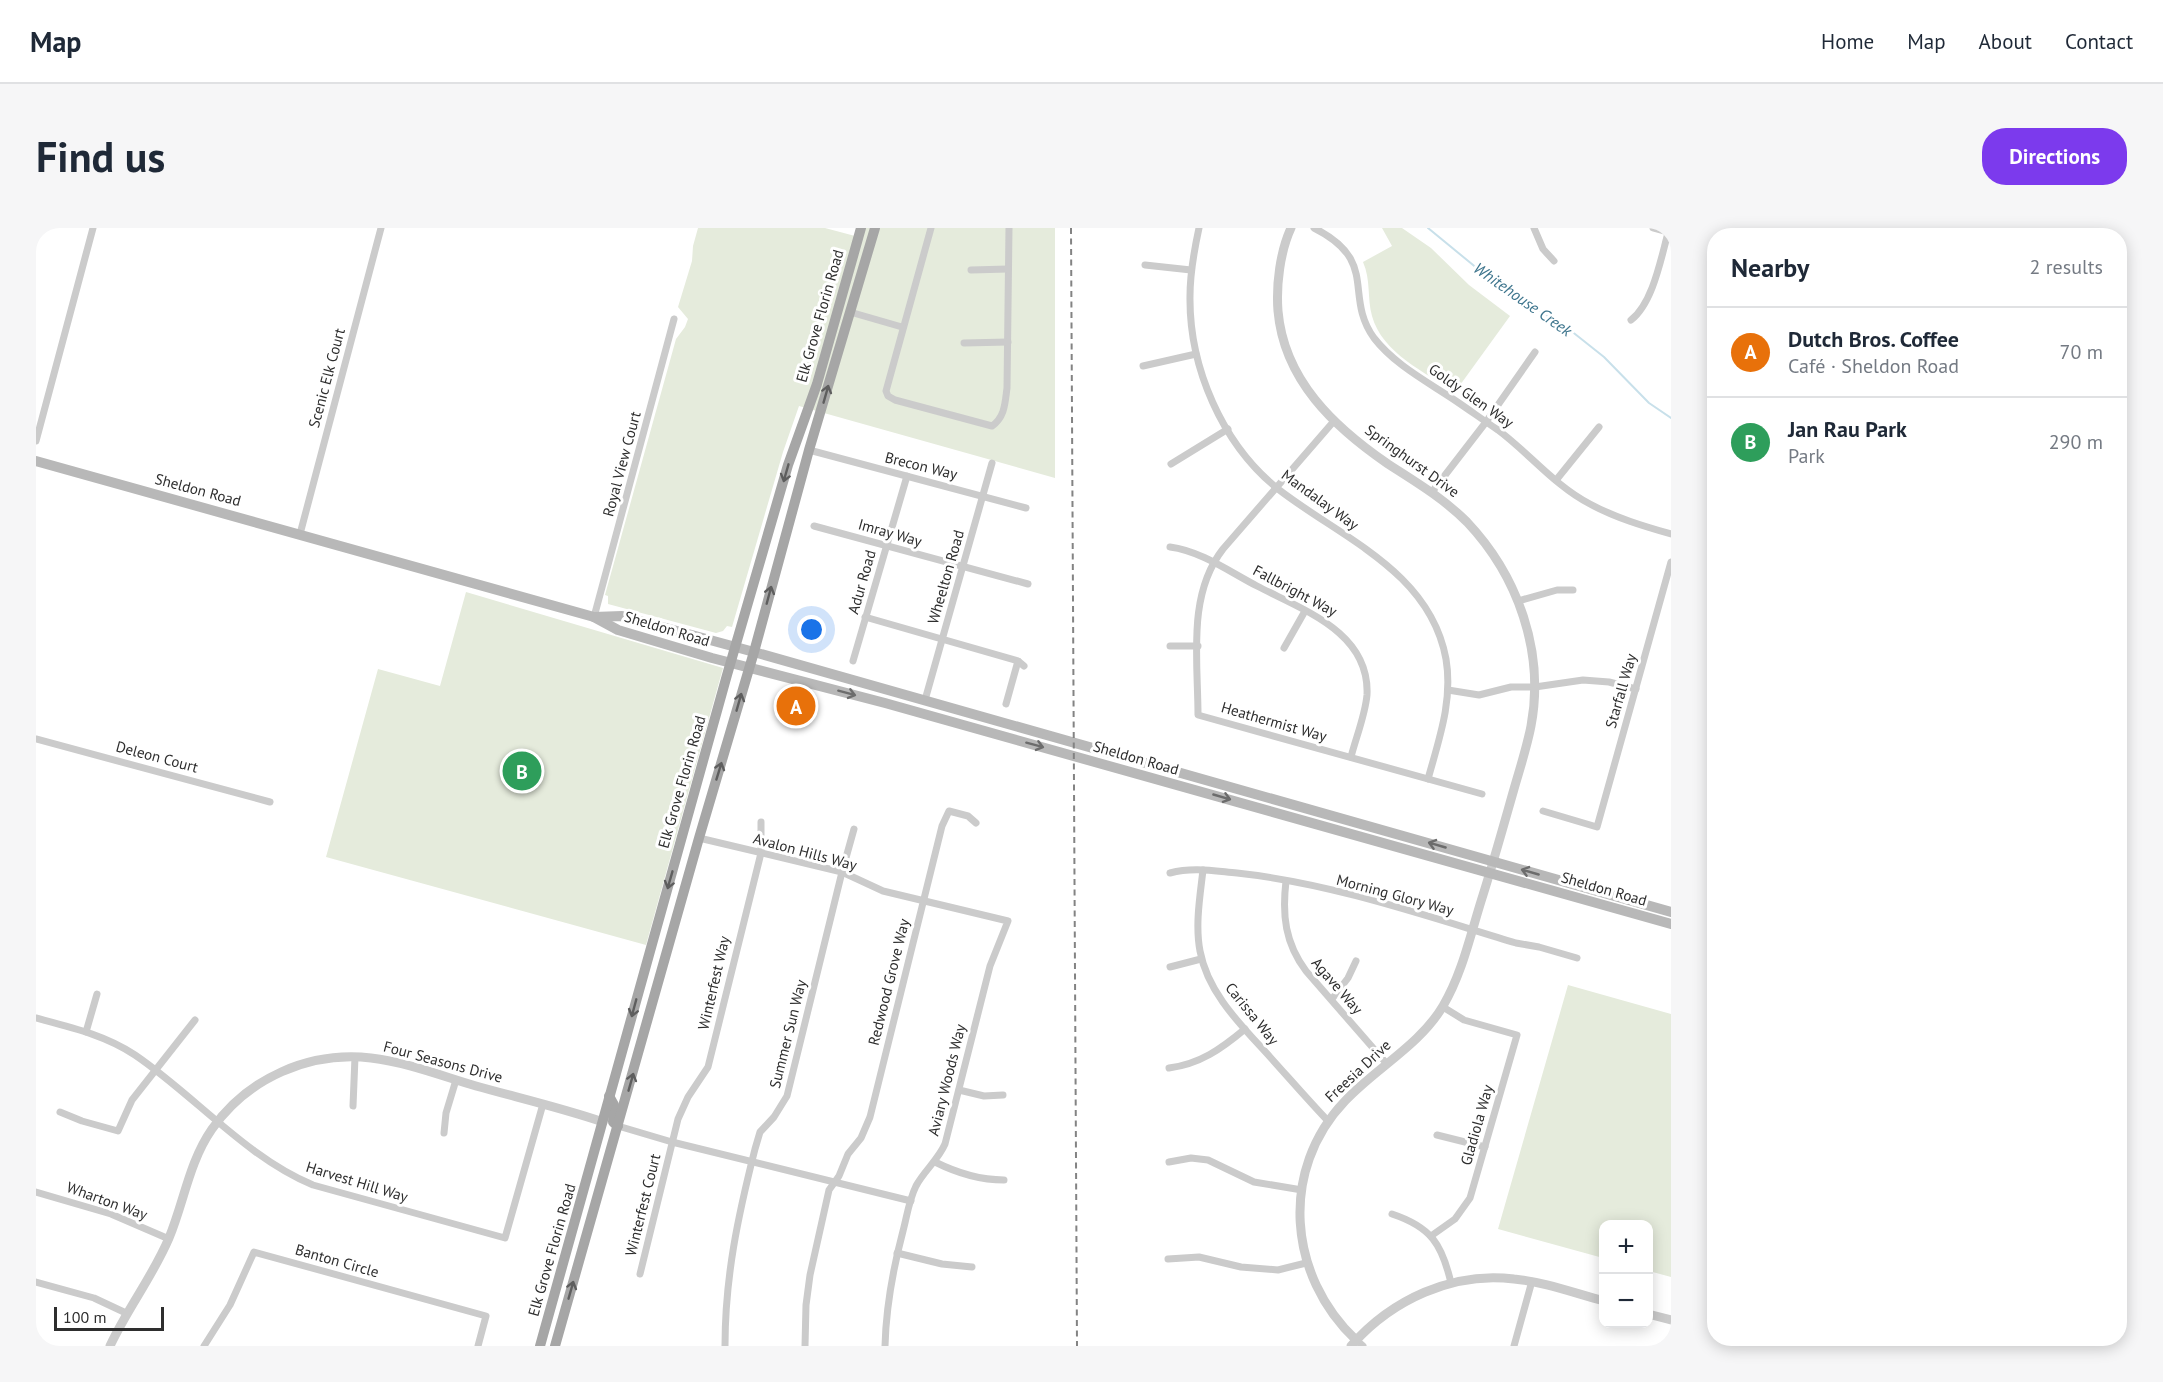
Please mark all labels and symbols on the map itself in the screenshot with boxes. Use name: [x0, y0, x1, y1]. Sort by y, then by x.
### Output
street label: Elk Grove Florin Road: [791, 247, 848, 384]
water label: Whitehouse Creek: [1470, 258, 1577, 341]
street label: Scenic Elk Court: [304, 326, 349, 430]
street label: Goldy Glen Way: [1425, 359, 1517, 432]
one-way arrow: [821, 385, 832, 404]
street label: Royal View Court: [598, 409, 645, 518]
street label: Springhurst Drive: [1361, 420, 1463, 501]
street label: Brecon Way: [883, 447, 959, 484]
one-way arrow: [780, 464, 791, 483]
street label: Mandalay Way: [1278, 465, 1363, 534]
street label: Sheldon Road: [153, 469, 243, 510]
street label: Imray Way: [856, 514, 924, 551]
street label: Wheelton Road: [923, 528, 968, 626]
street label: Adur Road: [843, 548, 880, 616]
street label: Fallbright Way: [1250, 560, 1341, 621]
one-way arrow: [764, 586, 776, 605]
street label: Sheldon Road: [622, 607, 712, 651]
your location: [797, 615, 826, 644]
street label: Starfall Way: [1601, 651, 1640, 730]
pin: A: [776, 684, 816, 728]
one-way arrow: [837, 688, 856, 700]
one-way arrow: [734, 693, 745, 712]
street label: Heathermist Way: [1219, 697, 1329, 746]
street label: Elk Grove Florin Road: [653, 713, 710, 850]
street label: Deleon Court: [114, 736, 200, 777]
street label: Sheldon Road: [1091, 736, 1181, 779]
one-way arrow: [1025, 740, 1044, 751]
pin: B: [502, 748, 542, 794]
one-way arrow: [714, 762, 725, 781]
one-way arrow: [1213, 792, 1232, 804]
street label: Avalon Hills Way: [751, 829, 859, 875]
one-way arrow: [1428, 839, 1447, 850]
one-way arrow: [1521, 866, 1540, 877]
street label: Sheldon Road: [1559, 867, 1649, 910]
one-way arrow: [664, 870, 675, 889]
street label: Morning Glory Way: [1334, 870, 1456, 919]
street label: Redwood Grove Way: [864, 917, 913, 1047]
street label: Winterfest Way: [693, 934, 734, 1032]
street label: Agave Way: [1308, 954, 1367, 1018]
street label: Summer Sun Way: [765, 978, 810, 1090]
street label: Carissa Way: [1221, 979, 1283, 1049]
one-way arrow: [628, 998, 639, 1017]
street label: Aviary Woods Way: [923, 1022, 970, 1138]
street label: Freesia Drive: [1321, 1035, 1395, 1106]
street label: Four Seasons Drive: [382, 1036, 505, 1087]
one-way arrow: [626, 1073, 637, 1092]
street label: Gladiola Way: [1456, 1082, 1497, 1167]
street label: Winterfest Court: [621, 1152, 664, 1258]
street label: Harvest Hill Way: [304, 1157, 410, 1206]
street label: Wharton Way: [64, 1177, 150, 1224]
street label: Elk Grove Florin Road: [523, 1181, 580, 1318]
street label: Banton Circle: [293, 1240, 381, 1282]
one-way arrow: [566, 1281, 577, 1300]
scale bar: [54, 1304, 164, 1332]

